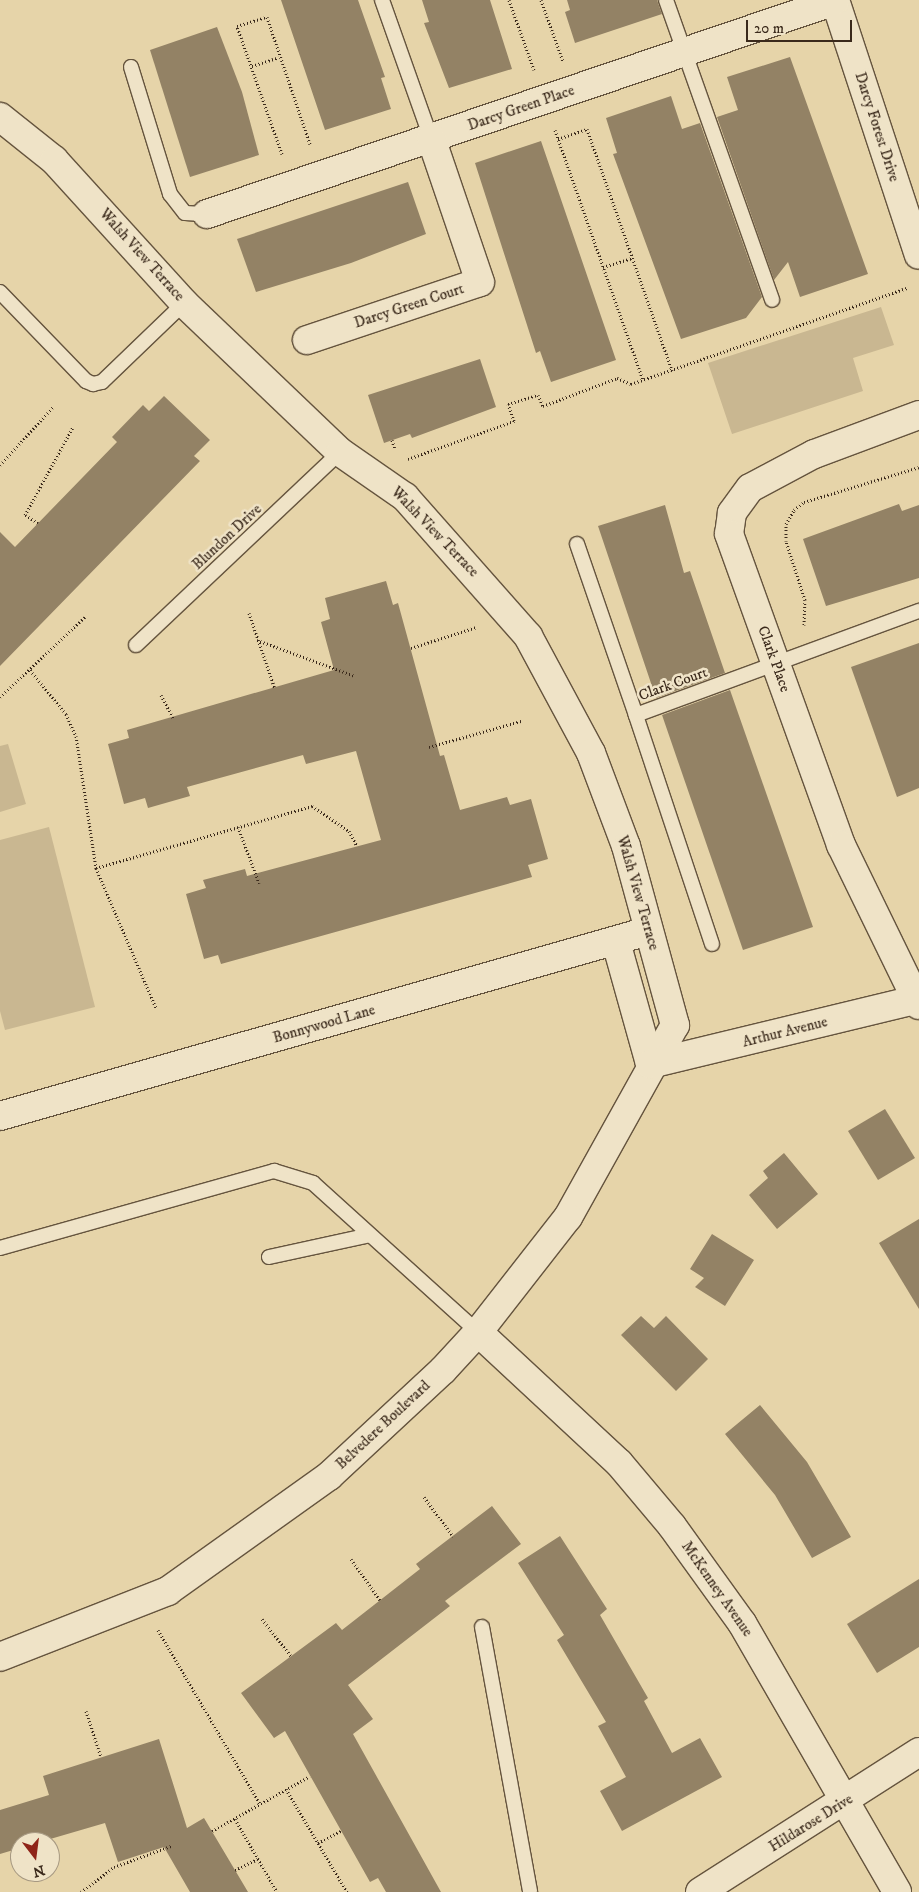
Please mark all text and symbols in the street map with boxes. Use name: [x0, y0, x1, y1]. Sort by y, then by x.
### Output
scale bar: [749, 10, 855, 42]
text: 20 m: [754, 19, 784, 38]
street label: Darcy Forest Drive: [851, 70, 903, 184]
street label: Darcy Green Place: [465, 81, 577, 135]
street label: Walsh View Terrace: [96, 205, 188, 305]
street label: Darcy Green Court: [352, 280, 466, 332]
street label: Walsh View Terrace: [387, 483, 483, 581]
street label: Blundon Drive: [189, 500, 265, 574]
street label: Clark Place: [754, 623, 794, 695]
street label: Clark Court: [636, 663, 710, 705]
street label: Walsh View Terrace: [613, 834, 663, 952]
street label: Bonnywood Lane: [271, 1001, 377, 1047]
street label: Arthur Avenue: [741, 1013, 829, 1051]
street label: Belvedere Boulevard: [332, 1377, 434, 1473]
street label: McKenney Avenue: [678, 1538, 756, 1640]
street label: Hildarose Drive: [766, 1790, 856, 1856]
north arrow: [10, 1832, 60, 1882]
text: N: [31, 1860, 47, 1881]

